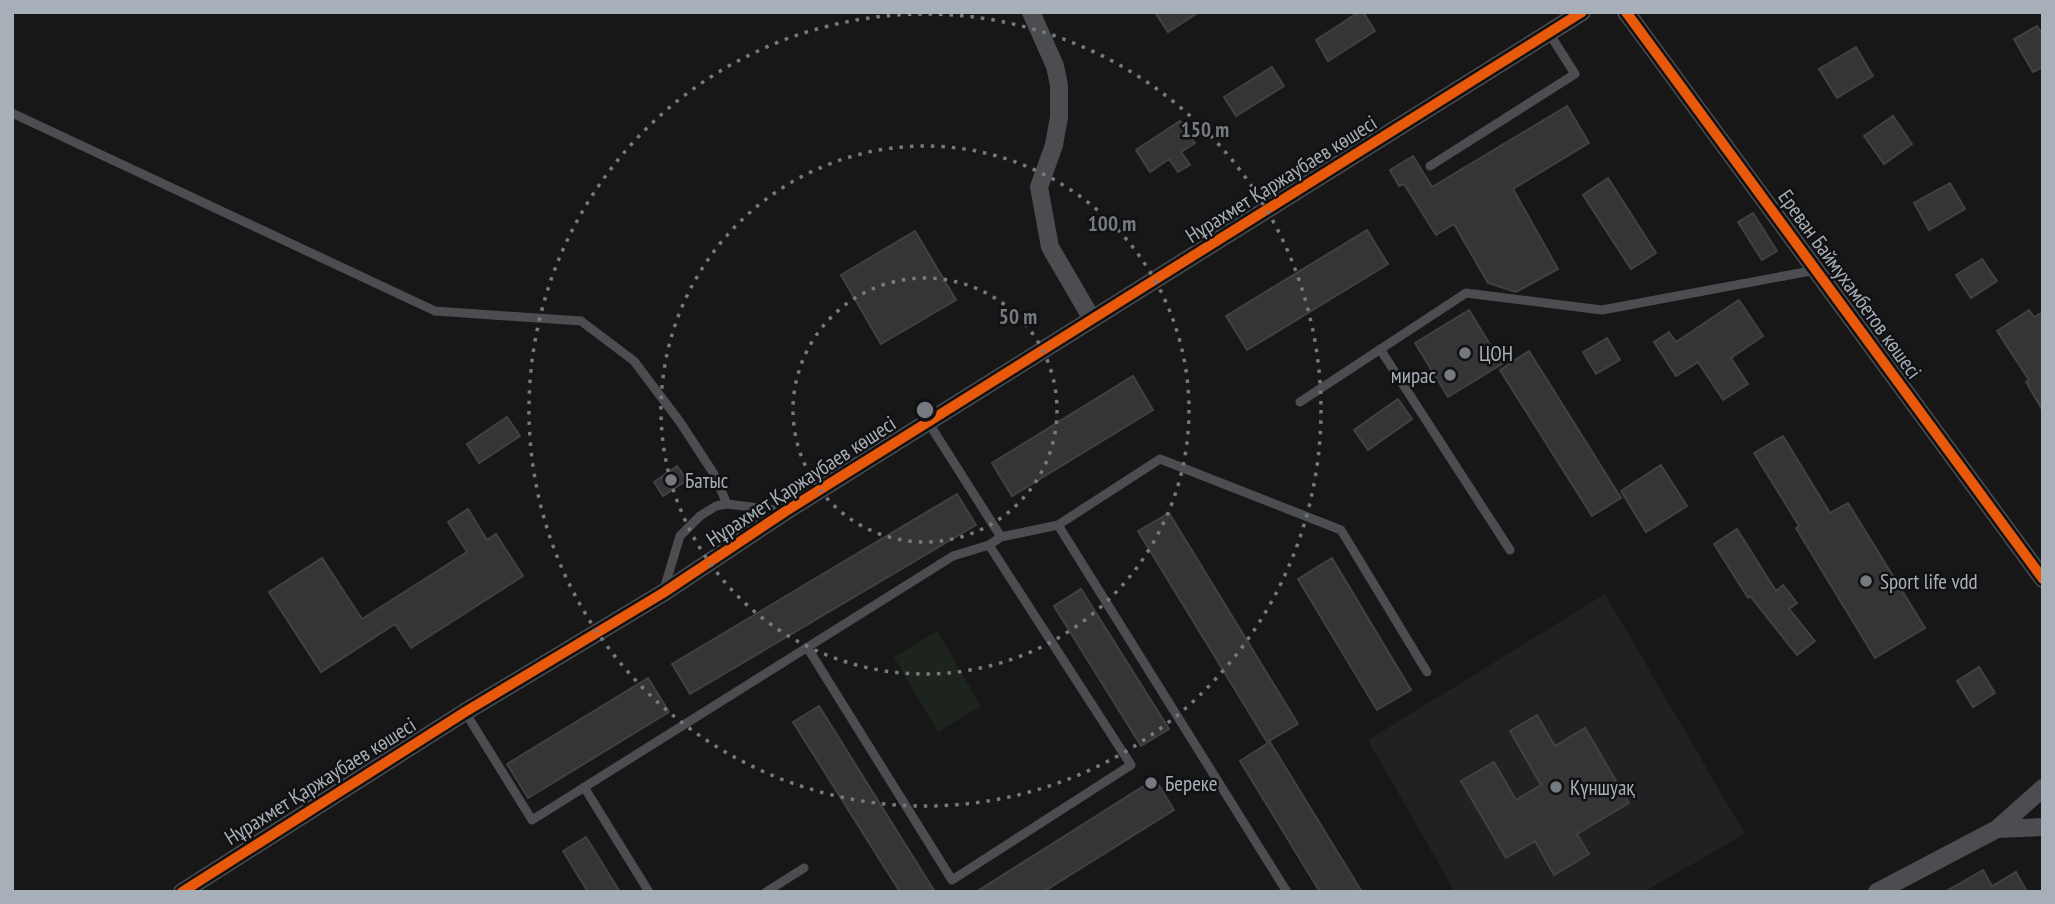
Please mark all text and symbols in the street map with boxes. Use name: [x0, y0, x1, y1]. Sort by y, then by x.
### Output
street label: Нұрахмет Қаржаубаев көшесі: [1180, 109, 1382, 249]
text: 150 m: [1181, 116, 1229, 143]
street label: Ереван Баймухамбетов көшесі: [1772, 184, 1928, 384]
text: 100 m: [1088, 210, 1136, 237]
text: 50 m: [999, 303, 1037, 330]
place label: ЦОН: [1479, 340, 1513, 367]
marker: ЦОН: [1457, 345, 1473, 361]
place label: мирас: [1391, 362, 1437, 389]
marker: мирас: [1442, 367, 1458, 383]
centre of rings: [913, 398, 937, 422]
street label: Нұрахмет Қаржаубаев көшесі: [701, 410, 901, 552]
place label: Батыс: [685, 467, 729, 494]
marker: Батыс: [663, 472, 679, 488]
place label: Sport life vdd: [1880, 568, 1978, 595]
marker: Sport life vdd: [1858, 573, 1874, 589]
street label: Нұрахмет Қаржаубаев көшесі: [219, 711, 421, 851]
place label: Береке: [1165, 770, 1217, 797]
place label: Күншуақ: [1570, 774, 1635, 801]
marker: Береке: [1143, 775, 1159, 791]
marker: Күншуақ: [1548, 779, 1564, 795]

